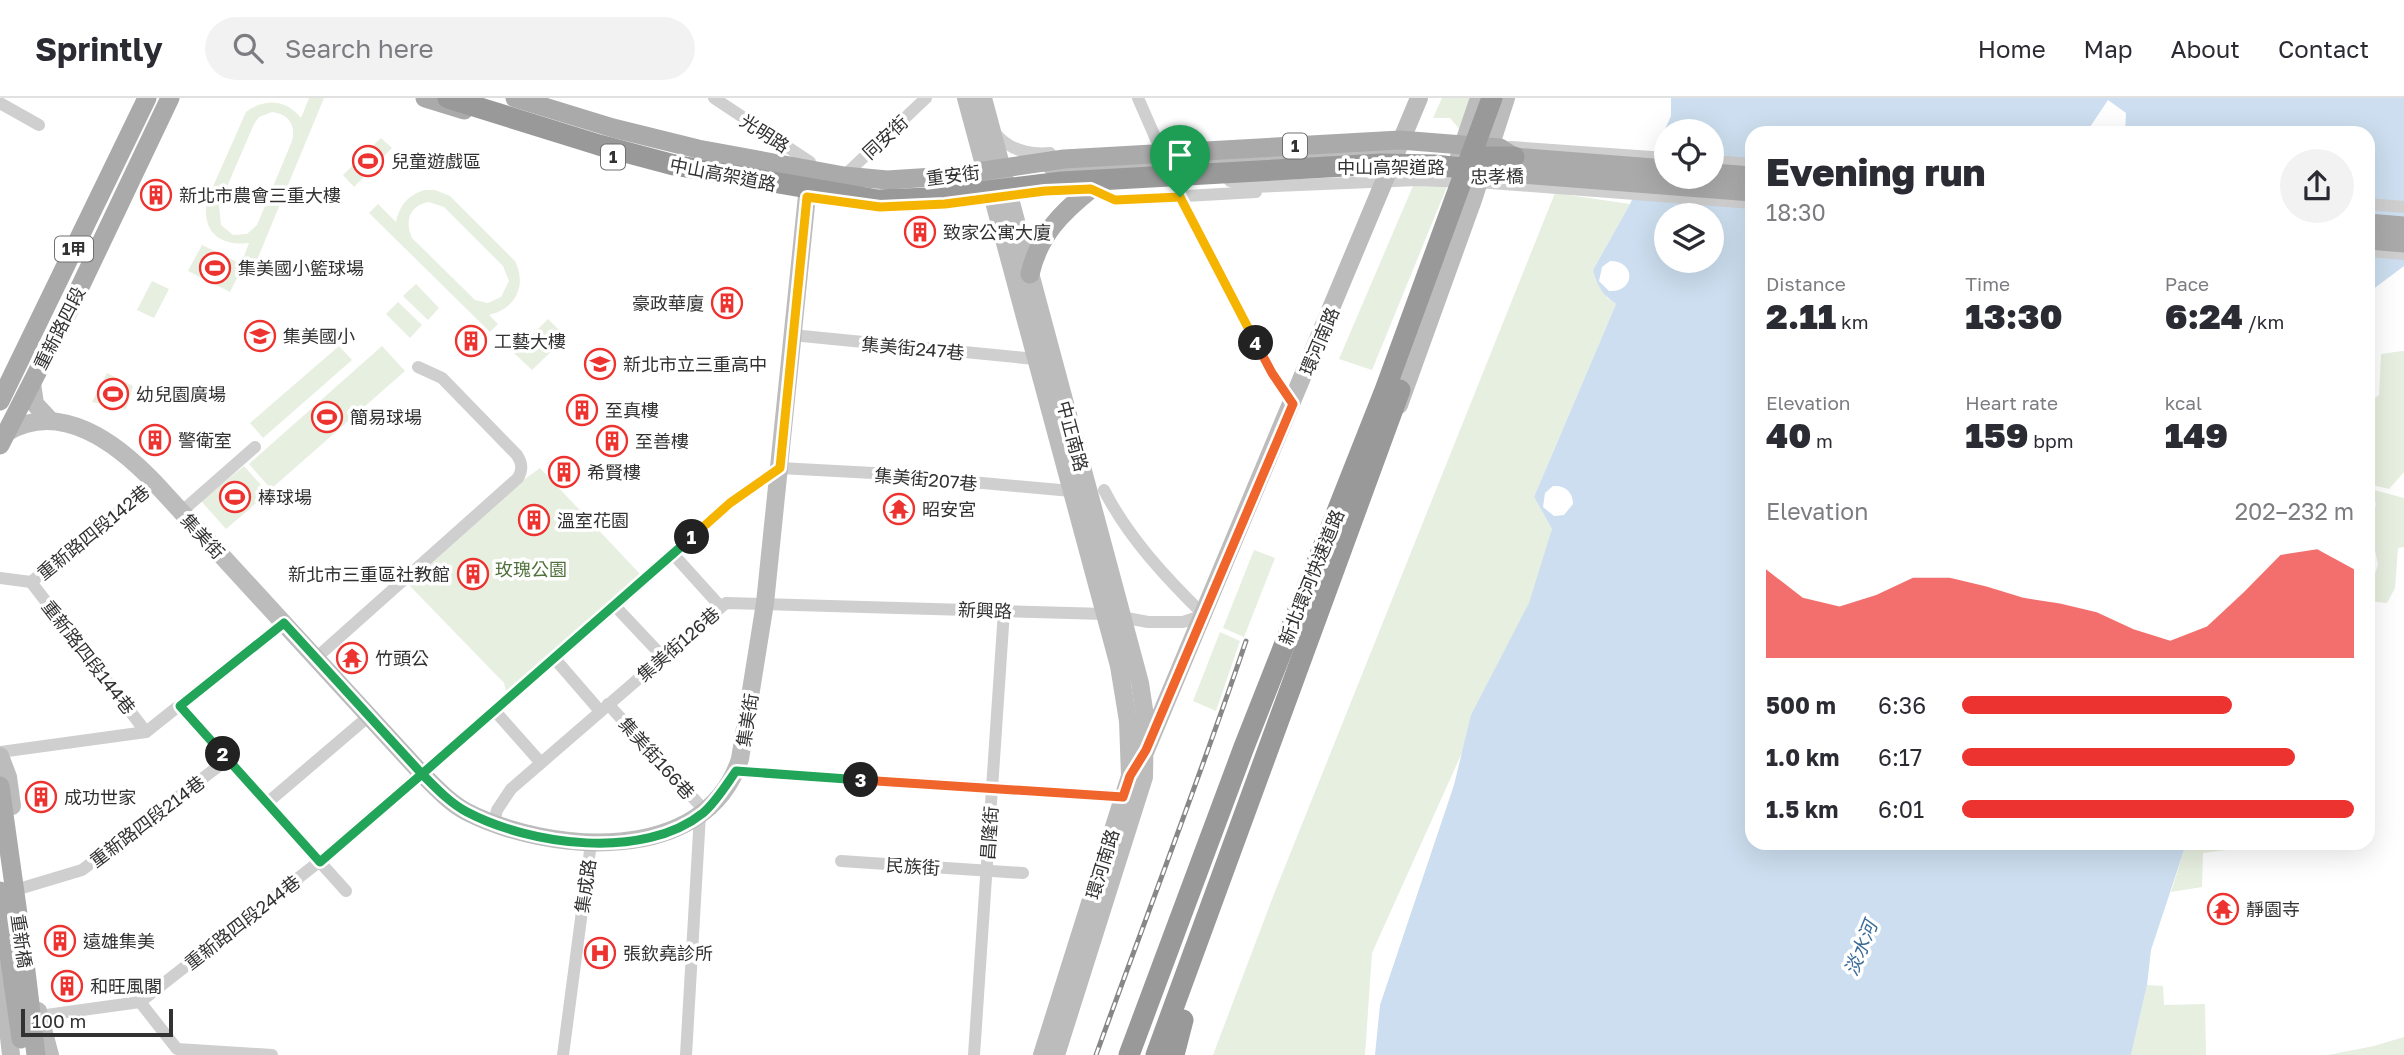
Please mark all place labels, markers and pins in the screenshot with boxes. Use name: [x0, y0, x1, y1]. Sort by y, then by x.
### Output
pin: [1150, 125, 1210, 197]
sports icon: 兒童遊戲區: [351, 144, 385, 178]
place label: 兒童遊戲區: [391, 150, 481, 172]
building icon: 新北市農會三重大樓: [139, 178, 173, 212]
place label: 新北市農會三重大樓: [179, 184, 341, 206]
building icon: 致家公寓大廈: [903, 215, 937, 249]
place label: 致家公寓大廈: [943, 221, 1051, 243]
sports icon: 集美國小籃球場: [198, 251, 232, 285]
place label: 集美國小籃球場: [238, 257, 364, 279]
building icon: 豪政華廈: [710, 286, 744, 320]
place label: 豪政華廈: [632, 292, 704, 314]
school or university icon: 集美國小: [243, 319, 277, 353]
building icon: 工藝大樓: [454, 324, 488, 358]
place label: 集美國小: [283, 325, 355, 347]
pin: 4: [1238, 326, 1274, 360]
place label: 工藝大樓: [494, 330, 566, 352]
school or university icon: 新北市立三重高中: [583, 347, 617, 381]
place label: 新北市立三重高中: [623, 353, 767, 375]
sports icon: 幼兒園廣場: [96, 377, 130, 411]
place label: 幼兒園廣場: [136, 383, 226, 405]
building icon: 至真樓: [565, 393, 599, 427]
place label: 至真樓: [605, 399, 659, 421]
sports icon: 簡易球場: [310, 400, 344, 434]
place label: 簡易球場: [350, 406, 422, 428]
building icon: 警衛室: [138, 423, 172, 457]
building icon: 至善樓: [595, 424, 629, 458]
place label: 警衛室: [178, 429, 232, 451]
place label: 至善樓: [635, 430, 689, 452]
building icon: 希賢樓: [547, 455, 581, 489]
place label: 希賢樓: [587, 461, 641, 483]
sports icon: 棒球場: [218, 480, 252, 514]
place label: 棒球場: [258, 486, 312, 508]
temple icon: 昭安宮: [882, 492, 916, 526]
place label: 昭安宮: [922, 498, 976, 520]
building icon: 溫室花園: [517, 503, 551, 537]
place label: 溫室花園: [557, 509, 629, 531]
pin: 1: [674, 520, 710, 555]
building icon: 新北市三重區社教館: [456, 557, 490, 591]
place label: 新北市三重區社教館: [288, 563, 450, 585]
temple icon: 竹頭公: [335, 641, 369, 675]
place label: 竹頭公: [375, 647, 429, 669]
pin: 2: [206, 736, 241, 772]
pin: 3: [844, 762, 878, 798]
building icon: 成功世家: [24, 780, 58, 814]
place label: 成功世家: [64, 786, 136, 808]
temple icon: 靜園寺: [2206, 892, 2240, 926]
place label: 靜園寺: [2246, 898, 2300, 920]
building icon: 遠雄集美: [43, 924, 77, 958]
place label: 遠雄集美: [83, 930, 155, 952]
hospital icon: 張欽堯診所: [583, 936, 617, 970]
place label: 張欽堯診所: [623, 942, 713, 964]
building icon: 和旺風閣: [50, 969, 84, 1003]
place label: 和旺風閣: [90, 975, 162, 997]

